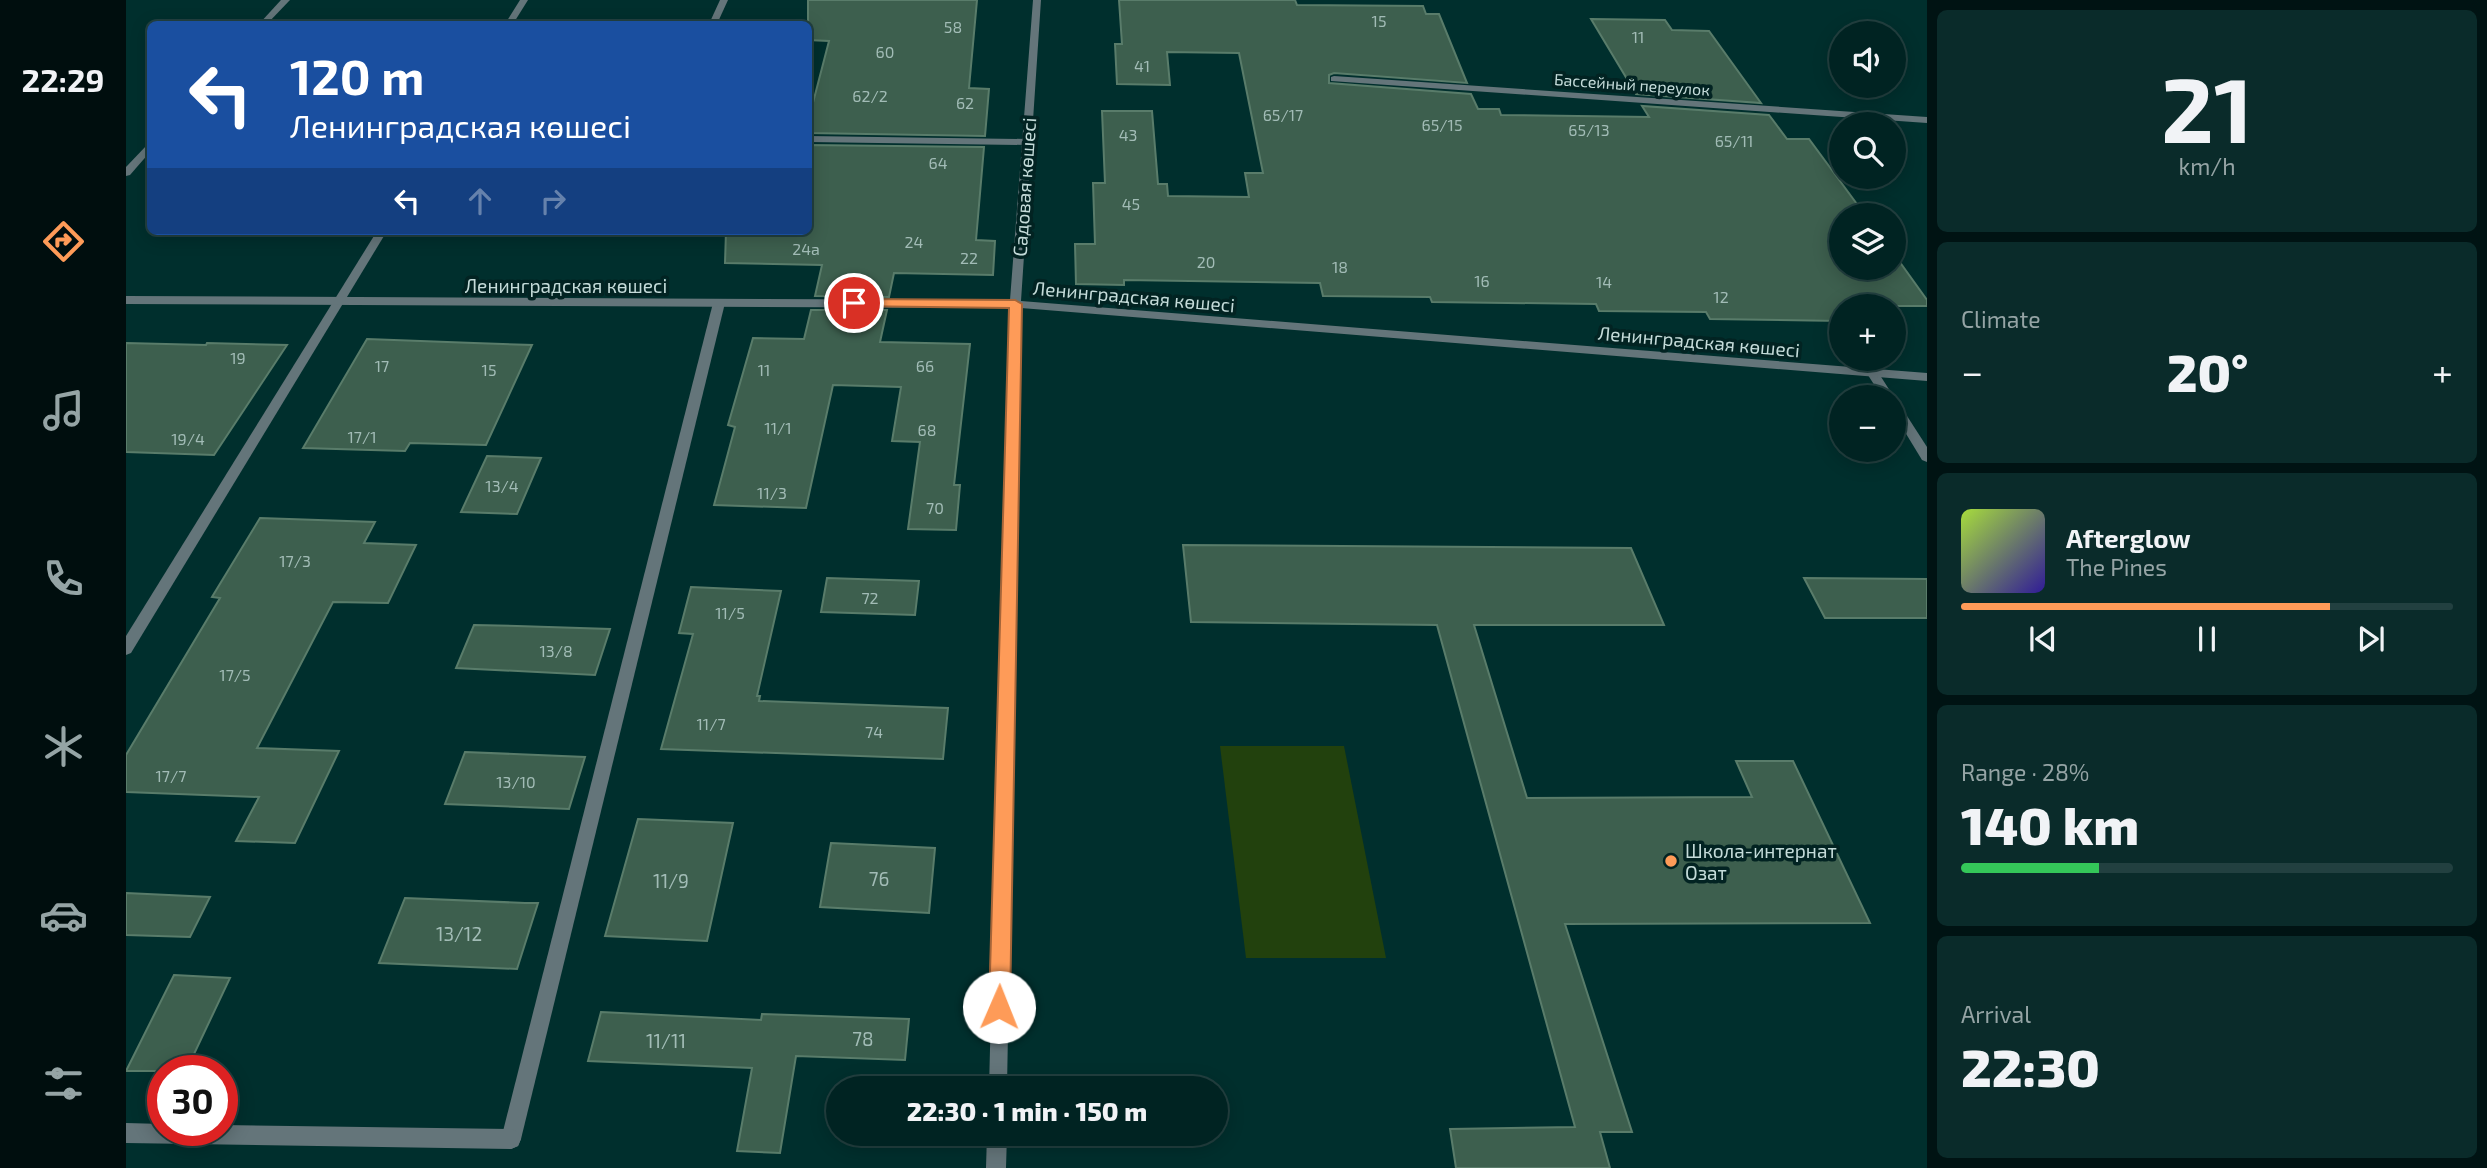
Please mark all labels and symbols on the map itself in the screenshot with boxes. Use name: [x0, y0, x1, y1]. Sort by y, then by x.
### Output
house number: 15: [1372, 11, 1386, 30]
house number: 58: [944, 17, 962, 36]
house number: 11: [1632, 27, 1644, 46]
house number: 60: [876, 42, 894, 61]
house number: 41: [1134, 56, 1150, 75]
street label: Бассейный переулок: [1553, 69, 1711, 100]
house number: 62/2: [852, 86, 888, 105]
house number: 62: [956, 93, 974, 112]
house number: 65/17: [1263, 105, 1303, 124]
house number: 65/15: [1422, 115, 1462, 134]
street label: Садовая көшесі: [1008, 117, 1040, 257]
house number: 65/13: [1568, 120, 1610, 139]
house number: 43: [1119, 125, 1137, 144]
house number: 65/11: [1715, 131, 1753, 150]
house number: 64: [929, 153, 948, 172]
house number: 45: [1122, 194, 1140, 213]
house number: 24: [905, 232, 924, 251]
house number: 24а: [792, 239, 820, 258]
house number: 22: [960, 248, 978, 267]
house number: 20: [1197, 252, 1215, 271]
house number: 18: [1332, 257, 1348, 276]
house number: 16: [1474, 271, 1490, 290]
house number: 14: [1596, 272, 1612, 291]
pin: [824, 273, 884, 333]
street label: Ленинградская көшесі: [465, 274, 667, 297]
street label: Ленинградская көшесі: [1032, 276, 1236, 316]
house number: 12: [1713, 287, 1729, 306]
street label: Ленинградская көшесі: [1597, 321, 1801, 361]
house number: 19: [230, 348, 246, 367]
house number: 17: [375, 356, 389, 375]
house number: 66: [916, 356, 934, 375]
house number: 15: [482, 360, 496, 379]
house number: 11: [758, 360, 770, 379]
house number: 11/1: [764, 418, 792, 437]
house number: 68: [918, 420, 936, 439]
house number: 17/1: [347, 427, 377, 446]
house number: 19/4: [171, 429, 205, 448]
house number: 13/4: [485, 476, 519, 495]
house number: 11/3: [757, 483, 787, 502]
house number: 70: [926, 498, 944, 517]
house number: 17/3: [279, 551, 311, 570]
house number: 72: [861, 588, 879, 607]
house number: 11/5: [715, 603, 745, 622]
house number: 13/8: [539, 641, 573, 660]
house number: 17/5: [219, 665, 251, 684]
house number: 11/7: [696, 714, 726, 733]
house number: 74: [865, 722, 883, 741]
house number: 17/7: [155, 766, 187, 785]
house number: 13/10: [496, 772, 536, 791]
place label: Школа-интернат Озат: [1685, 839, 1837, 884]
marker: Школа-интернат Озат: [1663, 853, 1679, 869]
house number: 76: [869, 867, 889, 890]
house number: 11/9: [653, 869, 689, 892]
house number: 13/12: [436, 922, 482, 945]
position arrow: [962, 970, 1036, 1044]
house number: 78: [852, 1027, 874, 1050]
house number: 11/11: [646, 1029, 686, 1052]
speed limit sign: 30: [147, 1055, 238, 1146]

